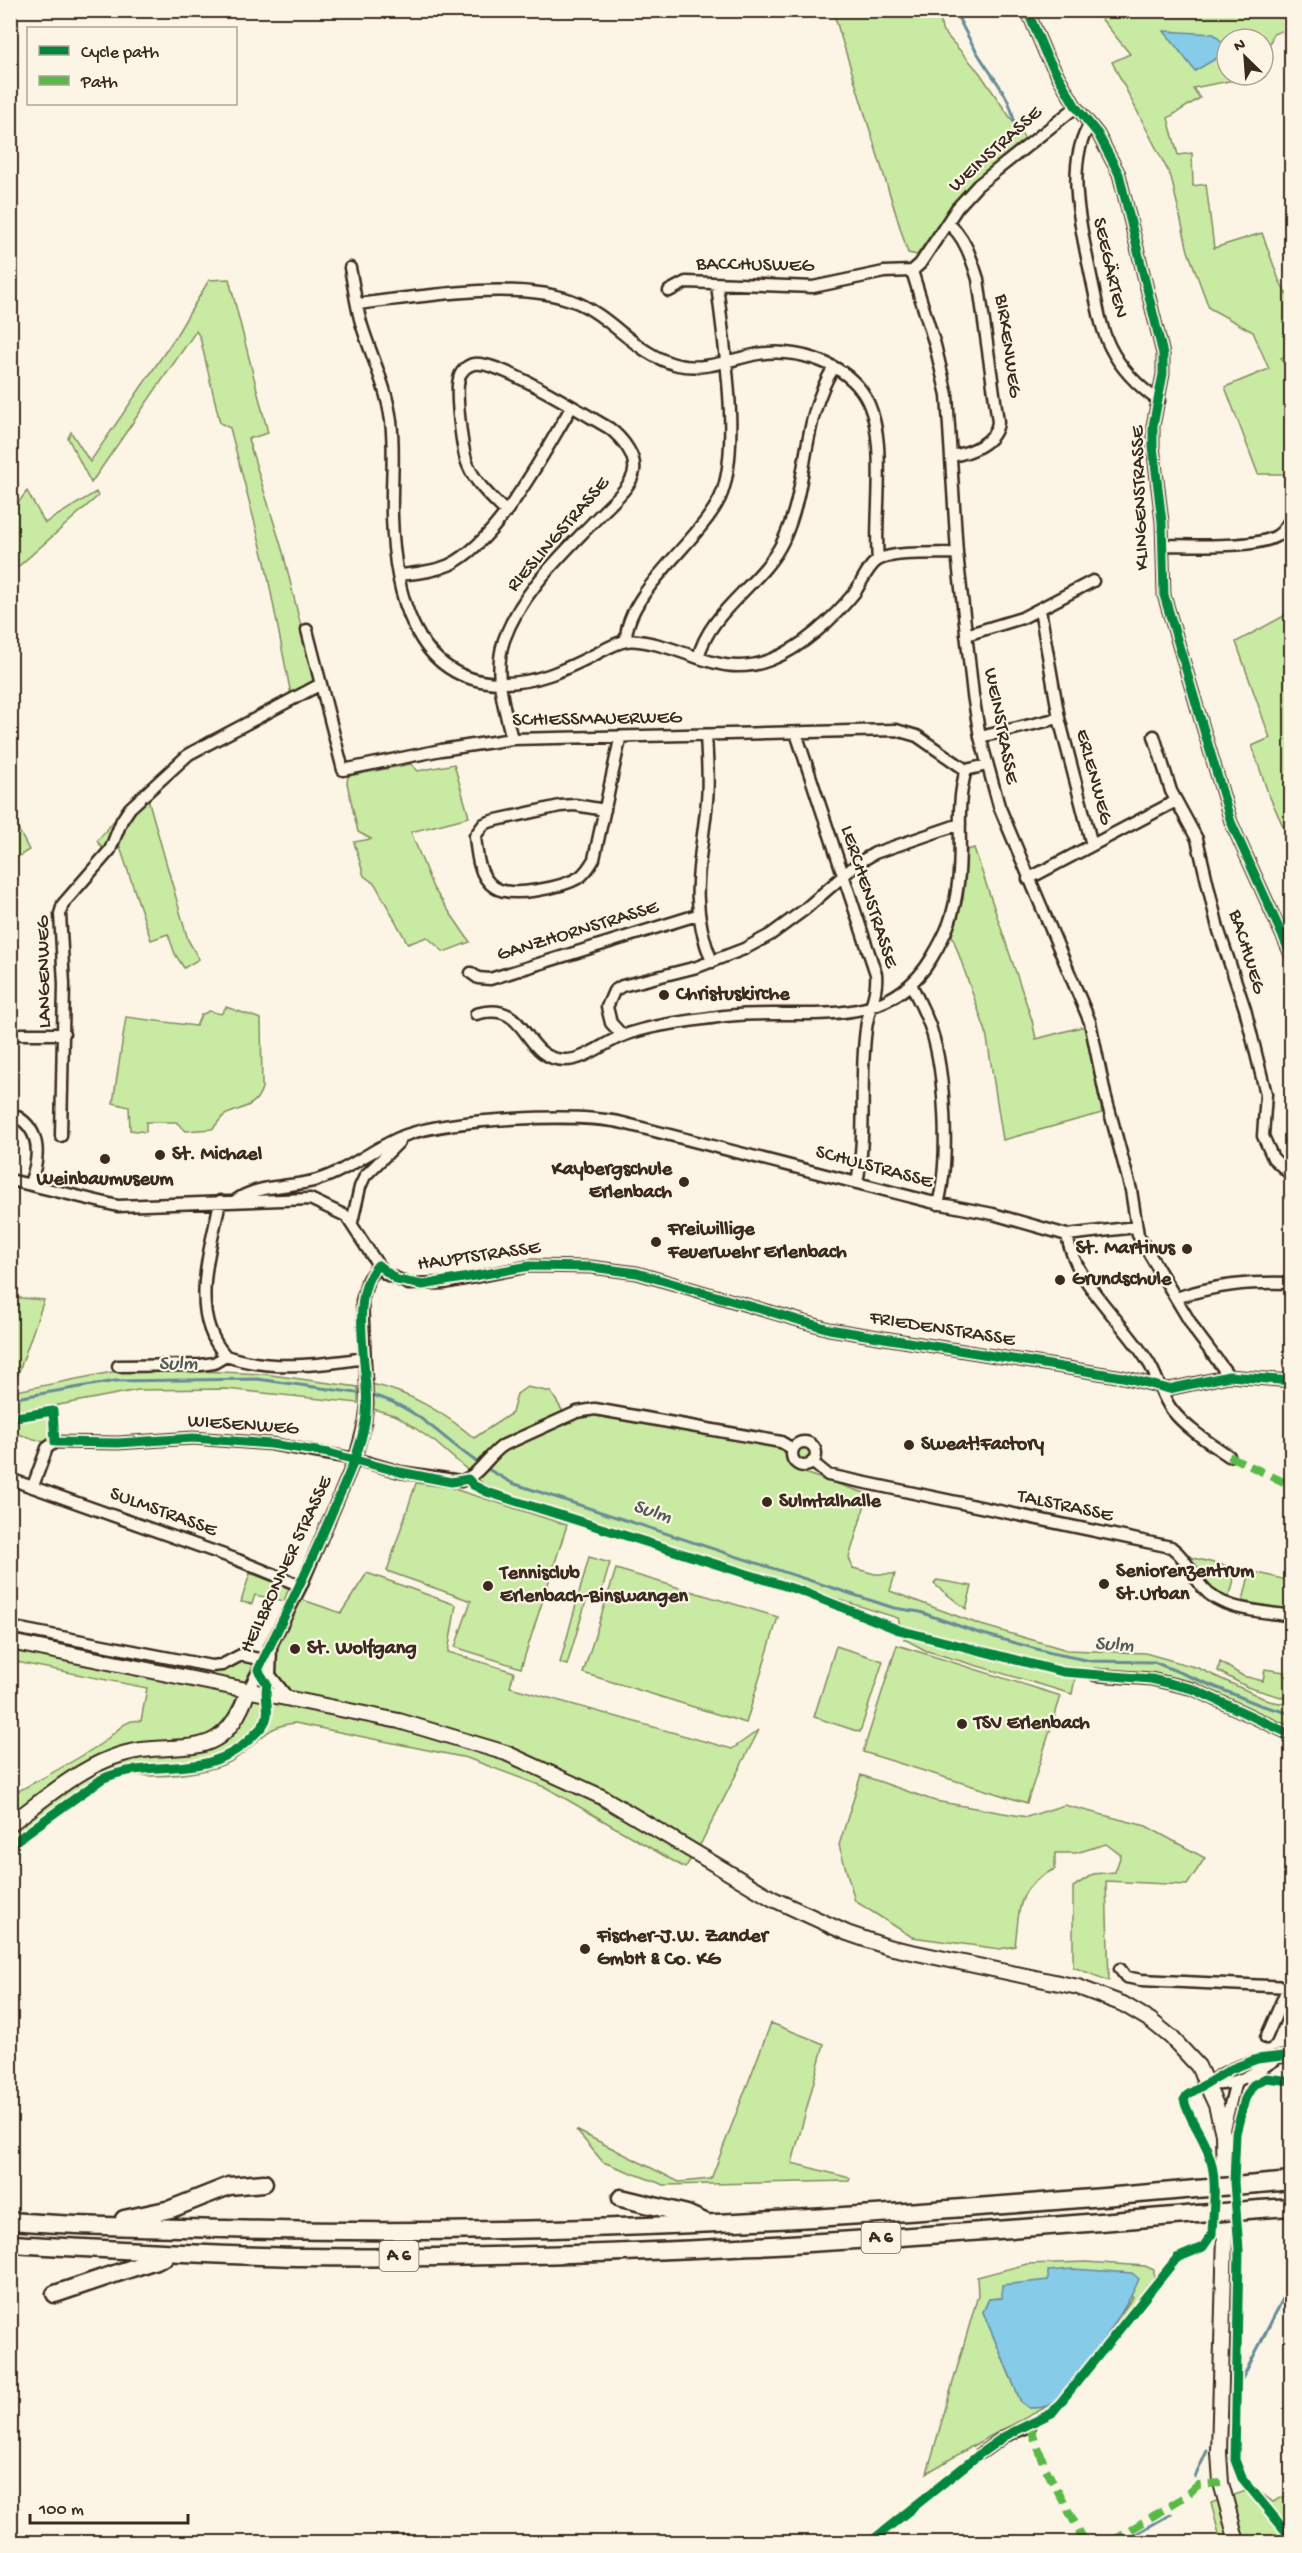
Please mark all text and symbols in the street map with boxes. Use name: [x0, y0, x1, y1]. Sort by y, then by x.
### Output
legend: [27, 27, 237, 105]
north arrow: [1215, 27, 1275, 87]
text: N: [1231, 36, 1249, 57]
text: Cycle path: [81, 43, 159, 64]
text: Path: [80, 73, 118, 94]
street label: WEINSTRASSE: [945, 101, 1049, 198]
street label: SEEGÄRTEN: [1086, 216, 1132, 320]
street label: BACCHUSWEG: [695, 253, 816, 279]
street label: BIRKENWEG: [988, 292, 1026, 401]
street label: KLINGENSTRASSE: [1127, 424, 1155, 571]
street label: RIESLINGSTRASSE: [503, 472, 616, 597]
street label: WEINSTRASSE: [977, 666, 1023, 787]
street label: SCHIESSMAUERWEG: [512, 707, 683, 733]
street label: ERLENWEG: [1069, 727, 1117, 829]
street label: LERCHENSTRASSE: [834, 823, 902, 973]
street label: GANZHORNSTRASSE: [494, 896, 663, 968]
street label: BACHWEG: [1222, 906, 1270, 998]
street label: LANGENWEG: [32, 914, 57, 1028]
place label: Christuskirche: [675, 984, 790, 1007]
marker: Christuskirche: [657, 988, 671, 1002]
street label: SCHULSTRASSE: [813, 1141, 937, 1195]
place label: St. Michael: [172, 1144, 263, 1167]
marker: St. Michael: [153, 1148, 167, 1162]
marker: Weinbaumuseum: [98, 1152, 112, 1166]
place label: Kaybergschule Erlenbach: [551, 1159, 673, 1205]
place label: Weinbaumuseum: [35, 1169, 174, 1192]
marker: Kaybergschule Erlenbach: [677, 1175, 691, 1189]
place label: Freiwillige Feuerwehr Erlenbach: [667, 1219, 847, 1265]
marker: Freiwillige Feuerwehr Erlenbach: [649, 1235, 663, 1249]
street label: HAUPTSTRASSE: [416, 1237, 543, 1277]
place label: St. Martinus: [1076, 1238, 1177, 1261]
marker: St. Martinus: [1180, 1242, 1194, 1256]
place label: Grundschule: [1072, 1269, 1172, 1292]
marker: Grundschule: [1053, 1273, 1067, 1287]
street label: FRIEDENSTRASSE: [867, 1307, 1018, 1353]
water label: Sulm: [158, 1352, 198, 1378]
street label: WIESENWEG: [187, 1411, 301, 1441]
place label: Sweat!Factory: [921, 1434, 1044, 1457]
marker: Sweat!Factory: [902, 1438, 916, 1452]
street label: HEILBRONNER STRASSE: [236, 1471, 339, 1657]
street label: SULMSTRASSE: [106, 1483, 221, 1544]
street label: TALSTRASSE: [1014, 1485, 1116, 1529]
place label: Sulmtalhalle: [779, 1491, 882, 1514]
water label: Sulm: [630, 1495, 675, 1531]
marker: Sulmtalhalle: [760, 1495, 774, 1509]
place label: Seniorenzentrum St.Urban: [1116, 1561, 1255, 1607]
place label: Tennisclub Erlenbach-Binswangen: [498, 1563, 688, 1609]
marker: Seniorenzentrum St.Urban: [1097, 1577, 1111, 1591]
marker: Tennisclub Erlenbach-Binswangen: [481, 1579, 495, 1593]
water label: Sulm: [1094, 1632, 1134, 1660]
place label: St. Wolfgang: [307, 1638, 417, 1661]
marker: St. Wolfgang: [288, 1642, 302, 1656]
place label: TSV Erlenbach: [972, 1713, 1090, 1736]
marker: TSV Erlenbach: [955, 1717, 969, 1731]
place label: Fischer-J.W. Zander GmbH & Co. KG: [596, 1926, 770, 1972]
marker: Fischer-J.W. Zander GmbH & Co. KG: [578, 1942, 592, 1956]
road number: A 6: [862, 2223, 900, 2253]
road number: A 6: [380, 2241, 418, 2271]
scale bar: [30, 2487, 188, 2525]
text: 100 m: [38, 2500, 84, 2521]

